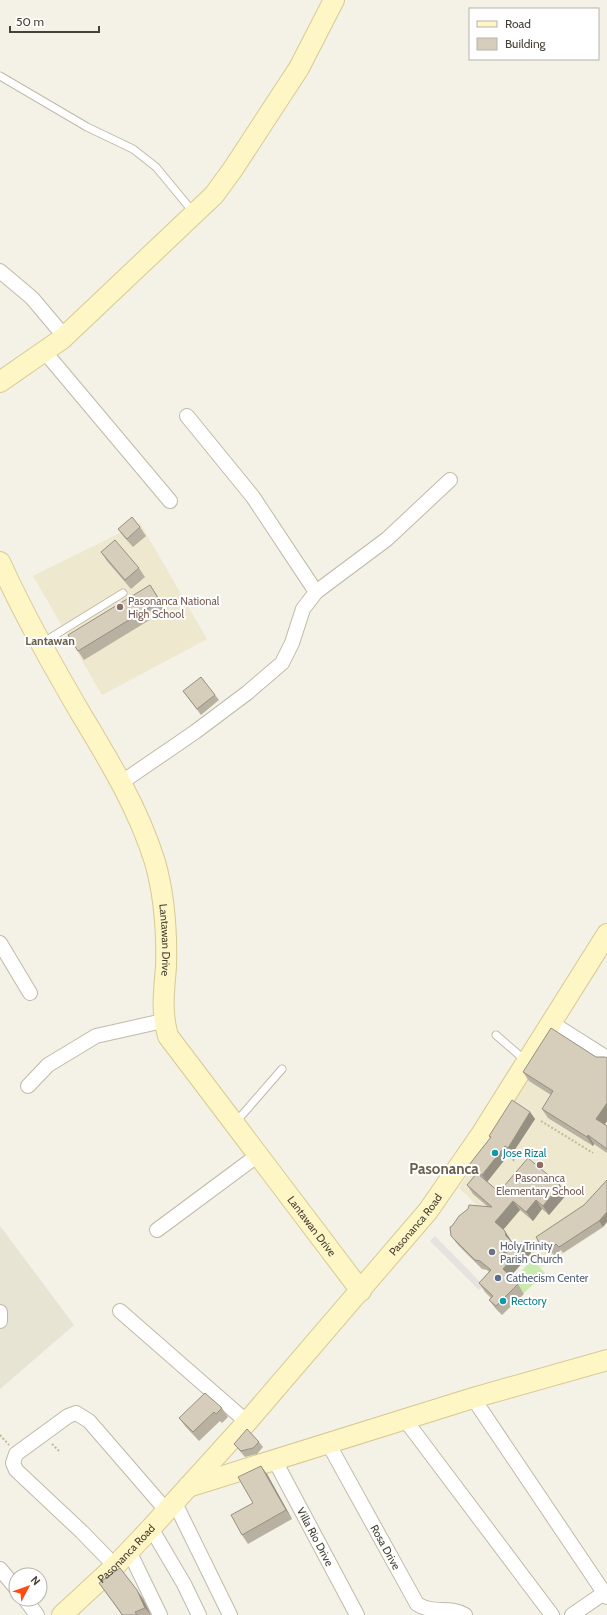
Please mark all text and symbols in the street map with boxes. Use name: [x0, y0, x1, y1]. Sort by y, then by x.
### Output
scale bar: [10, 8, 99, 34]
legend: [469, 8, 599, 60]
text: 50 m: [16, 14, 44, 29]
text: Road: [505, 16, 531, 31]
text: Building: [505, 36, 547, 51]
place label: Pasonanca National High School: [128, 594, 220, 621]
marker: Pasonanca National High School: [115, 602, 125, 612]
district label: Lantawan: [25, 633, 75, 648]
street label: Lantawan Drive: [156, 903, 173, 977]
place label: Jose Rizal: [502, 1146, 547, 1160]
marker: Jose Rizal: [490, 1148, 500, 1158]
district label: Pasonanca: [409, 1160, 479, 1178]
marker: Pasonanca Elementary School: [535, 1160, 545, 1170]
place label: Pasonanca Elementary School: [496, 1171, 584, 1198]
street label: Pasonanca Road: [386, 1191, 445, 1259]
street label: Lantawan Drive: [284, 1193, 339, 1259]
place label: Holy Trinity Parish Church: [500, 1239, 563, 1266]
marker: Holy Trinity Parish Church: [487, 1247, 497, 1257]
place label: Cathecism Center: [506, 1271, 589, 1285]
marker: Cathecism Center: [493, 1273, 503, 1283]
place label: Rectory: [511, 1294, 547, 1308]
marker: Rectory: [498, 1296, 508, 1306]
street label: Villa Rio Drive: [294, 1505, 337, 1569]
street label: Pasonanca Road: [95, 1521, 158, 1586]
street label: Rosa Drive: [367, 1522, 404, 1573]
north arrow: [8, 1567, 48, 1607]
text: N: [28, 1573, 43, 1588]

